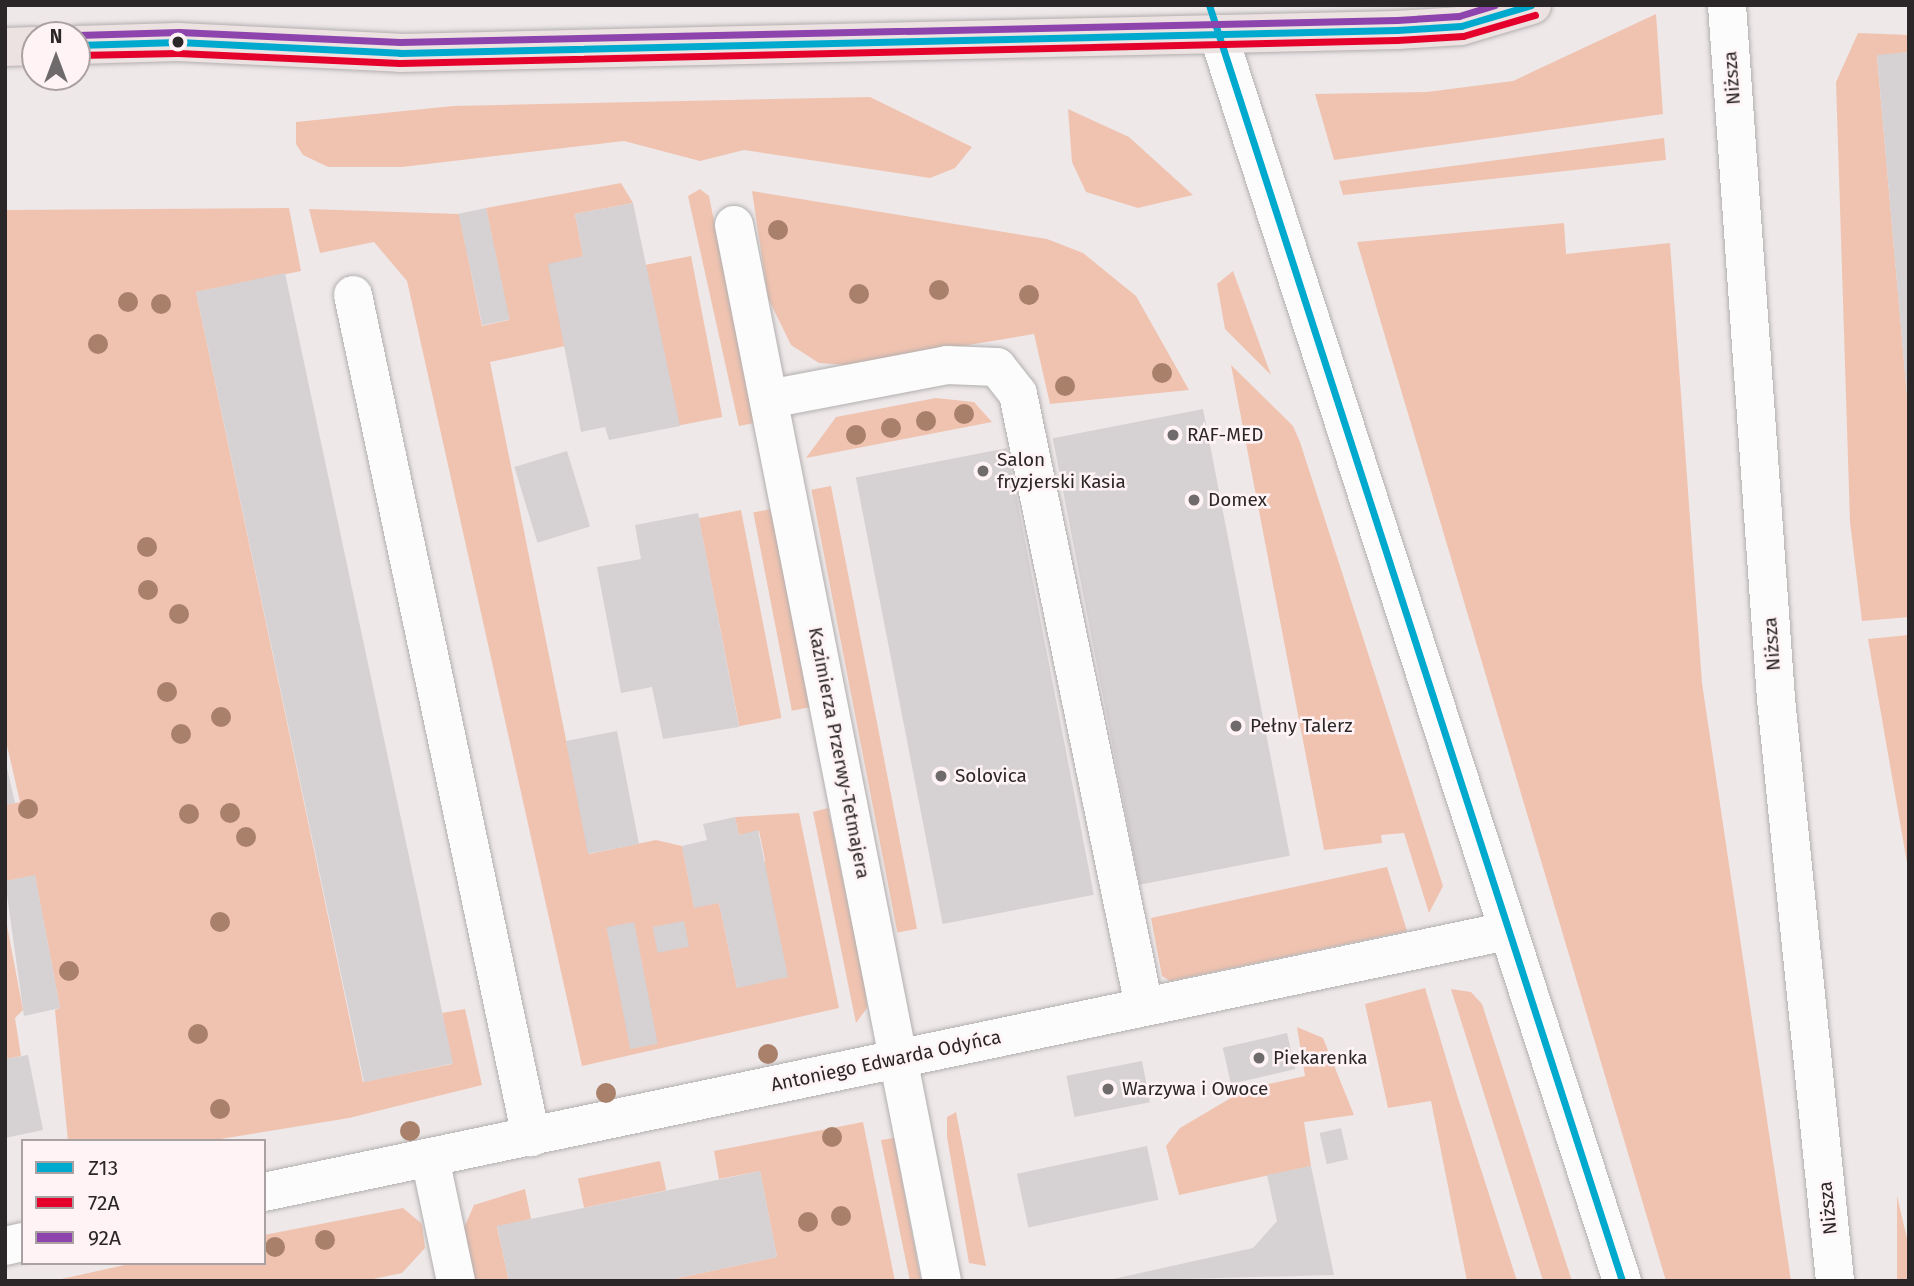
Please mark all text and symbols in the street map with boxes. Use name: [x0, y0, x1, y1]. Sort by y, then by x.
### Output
north arrow: [21, 21, 91, 91]
text: N: [50, 25, 62, 48]
unlabelled marker: [171, 35, 185, 49]
street label: Niższa: [1719, 50, 1745, 106]
place label: RAF-MED: [1187, 424, 1263, 446]
marker: RAF-MED: [1165, 427, 1181, 443]
place label: Salon fryzjerski Kasia: [997, 449, 1126, 493]
marker: Salon fryzjerski Kasia: [975, 463, 991, 479]
place label: Domex: [1208, 489, 1267, 511]
marker: Domex: [1186, 492, 1202, 508]
street label: Niższa: [1759, 616, 1785, 672]
street label: Kazimierza Przerwy-Tetmajera: [803, 625, 875, 881]
place label: Pełny Talerz: [1250, 715, 1352, 737]
marker: Pełny Talerz: [1228, 718, 1244, 734]
place label: Solovica: [955, 765, 1027, 787]
marker: Solovica: [933, 768, 949, 784]
street label: Antoniego Edwarda Odyńca: [769, 1025, 1003, 1097]
place label: Piekarenka: [1273, 1047, 1368, 1069]
marker: Piekarenka: [1251, 1050, 1267, 1066]
place label: Warzywa i Owoce: [1122, 1078, 1268, 1100]
marker: Warzywa i Owoce: [1100, 1081, 1116, 1097]
legend: [21, 1139, 266, 1265]
text: Z13: [88, 1155, 118, 1181]
street label: Niższa: [1814, 1180, 1842, 1236]
text: 72A: [88, 1190, 119, 1216]
text: 92A: [88, 1225, 121, 1251]

